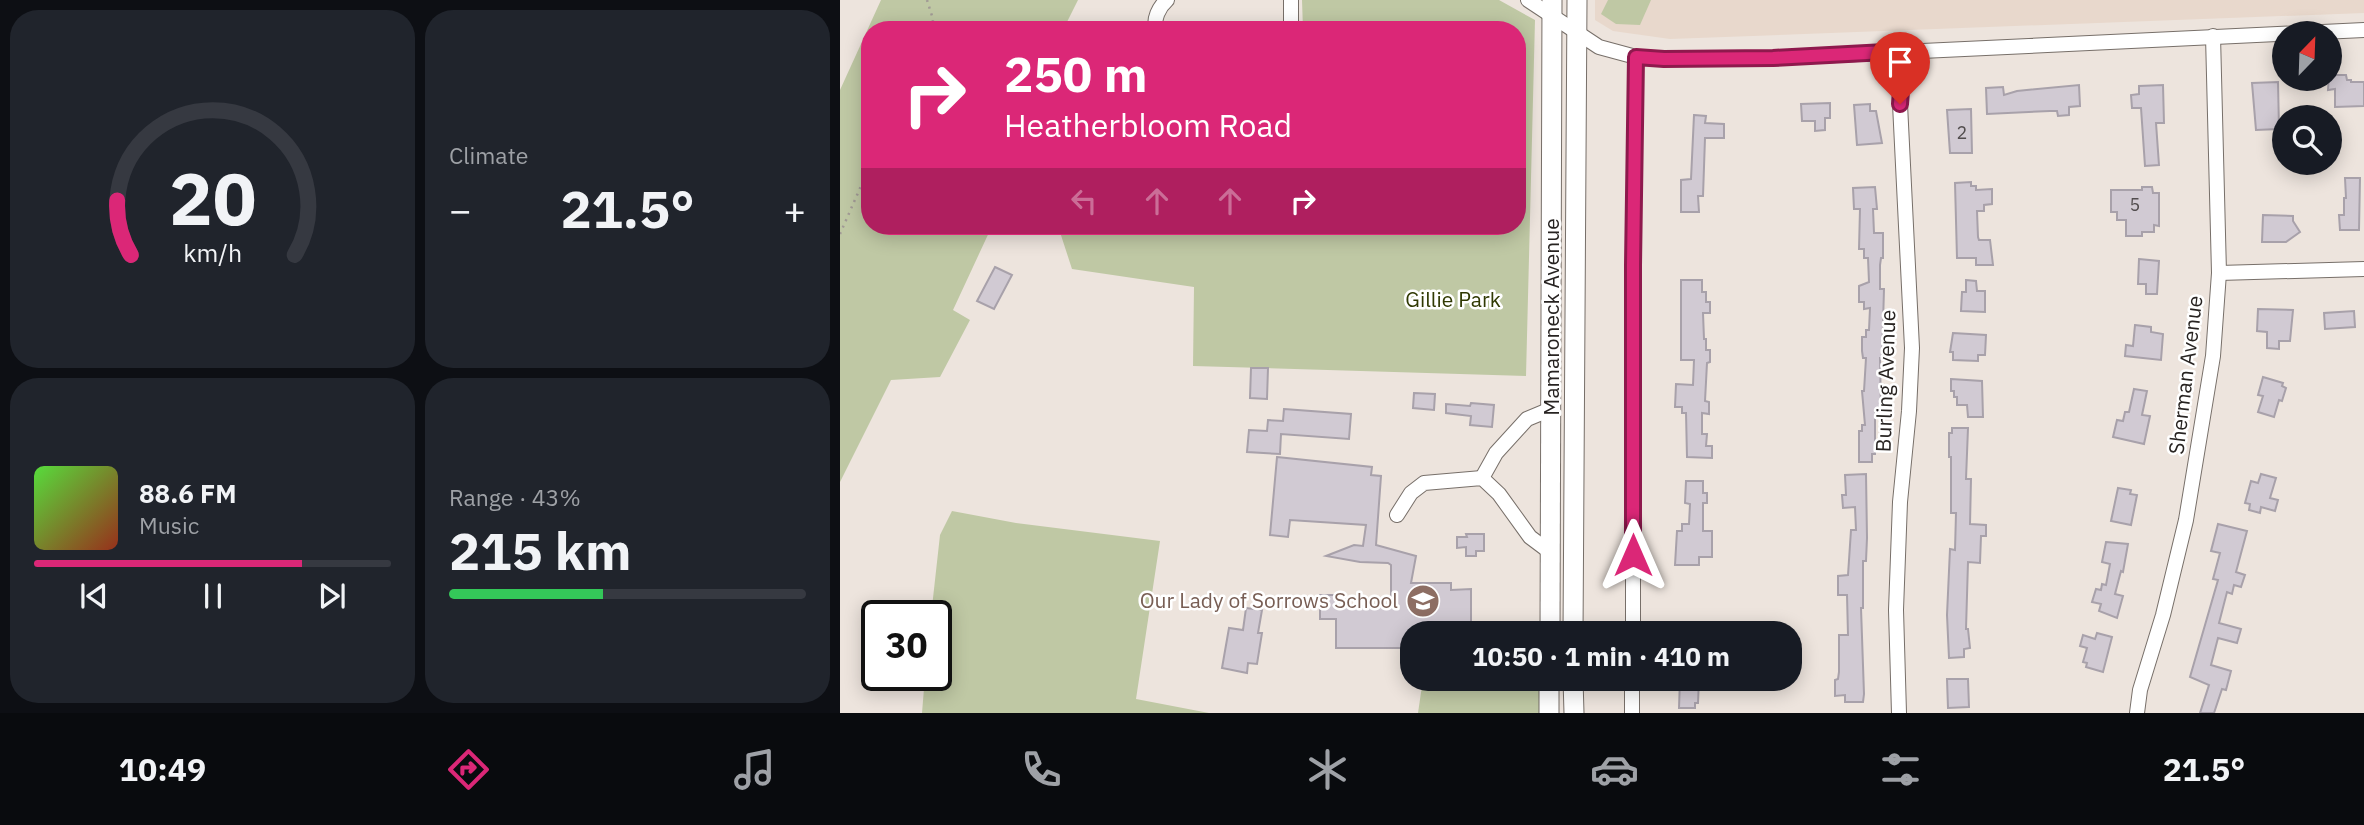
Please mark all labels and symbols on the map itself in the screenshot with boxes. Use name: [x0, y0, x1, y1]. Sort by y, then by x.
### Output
north arrow: [2272, 21, 2342, 91]
pin: [1870, 32, 1930, 104]
house number: 2: [1957, 121, 1967, 144]
house number: 5: [2130, 193, 2140, 216]
street label: Mamaroneck Avenue: [1537, 218, 1565, 416]
park label: Gillie Park: [1405, 285, 1501, 313]
street label: Sherman Avenue: [2161, 294, 2209, 456]
street label: Burling Avenue: [1869, 309, 1901, 453]
position arrow: [1596, 518, 1670, 592]
school or university icon: Our Lady of Sorrows School: [1404, 582, 1442, 620]
place label: Our Lady of Sorrows School: [1140, 586, 1398, 614]
speed limit sign: 30: [861, 600, 952, 691]

